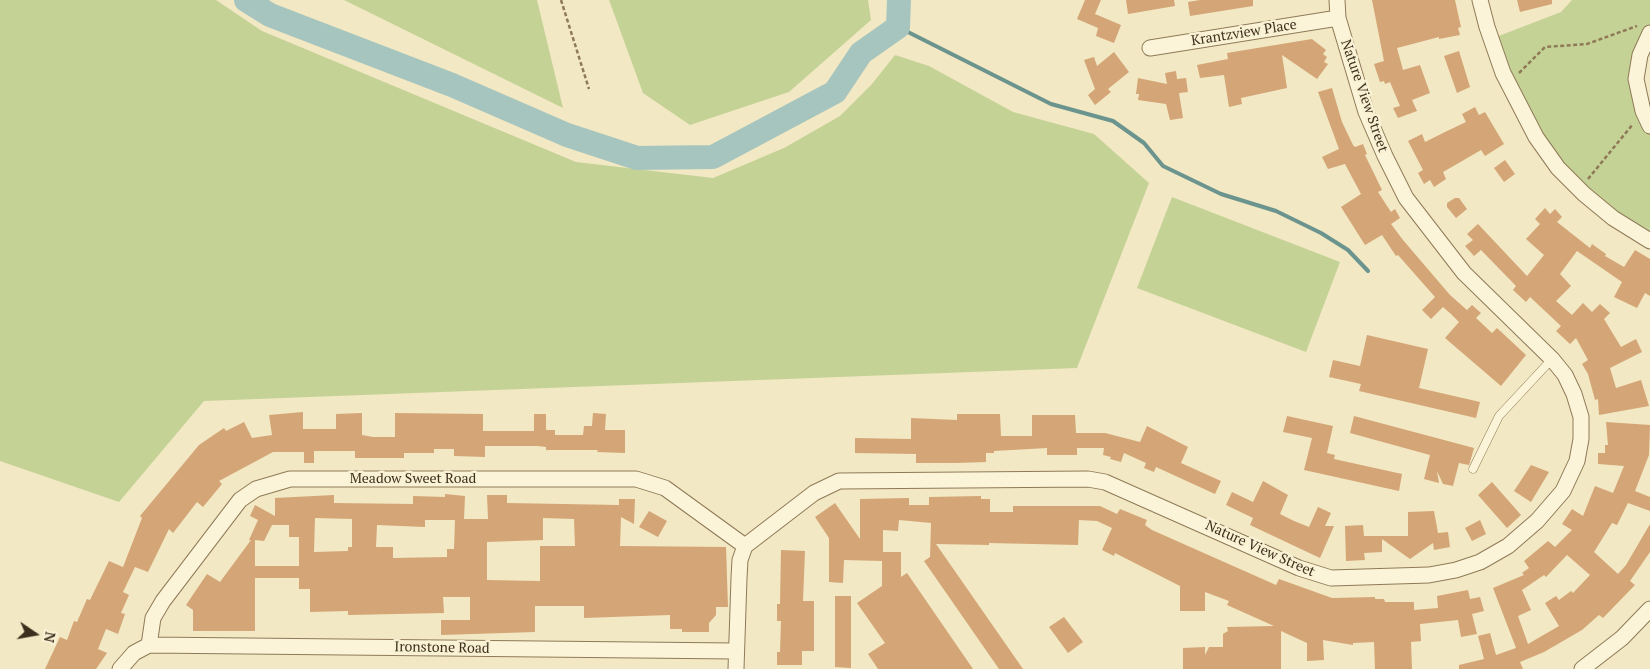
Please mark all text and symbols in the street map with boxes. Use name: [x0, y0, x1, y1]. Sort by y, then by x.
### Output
street label: Krantzview Place: [1190, 16, 1298, 50]
street label: Nature View Street: [1337, 37, 1391, 155]
street label: Meadow Sweet Road: [350, 471, 476, 487]
street label: Nature View Street: [1203, 517, 1317, 581]
north arrow: [10, 609, 60, 659]
text: N: [40, 630, 61, 644]
street label: Ironstone Road: [394, 639, 490, 657]

